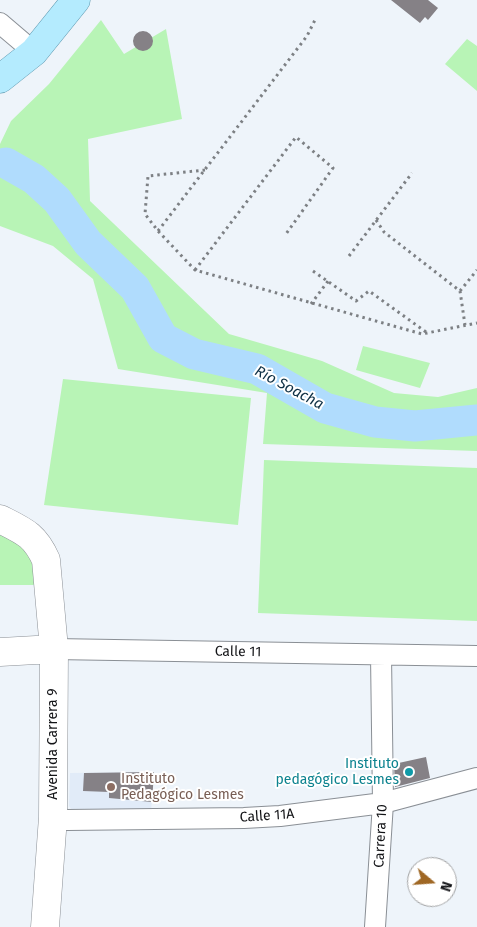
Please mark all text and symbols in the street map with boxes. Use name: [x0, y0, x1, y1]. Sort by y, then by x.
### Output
water label: Río Soacha: [252, 362, 326, 414]
street label: Calle 11: [215, 643, 261, 661]
street label: Avenida Carrera 9: [45, 688, 61, 800]
place label: Instituto pedagógico Lesmes: [275, 756, 399, 789]
marker: Instituto pedagógico Lesmes: [403, 766, 415, 778]
place label: Instituto Pedagógico Lesmes: [121, 771, 244, 804]
marker: Instituto Pedagógico Lesmes: [105, 781, 117, 793]
street label: Carrera 10: [371, 804, 391, 868]
street label: Calle 11A: [239, 806, 295, 826]
north arrow: [407, 857, 457, 907]
text: N: [436, 879, 455, 894]

